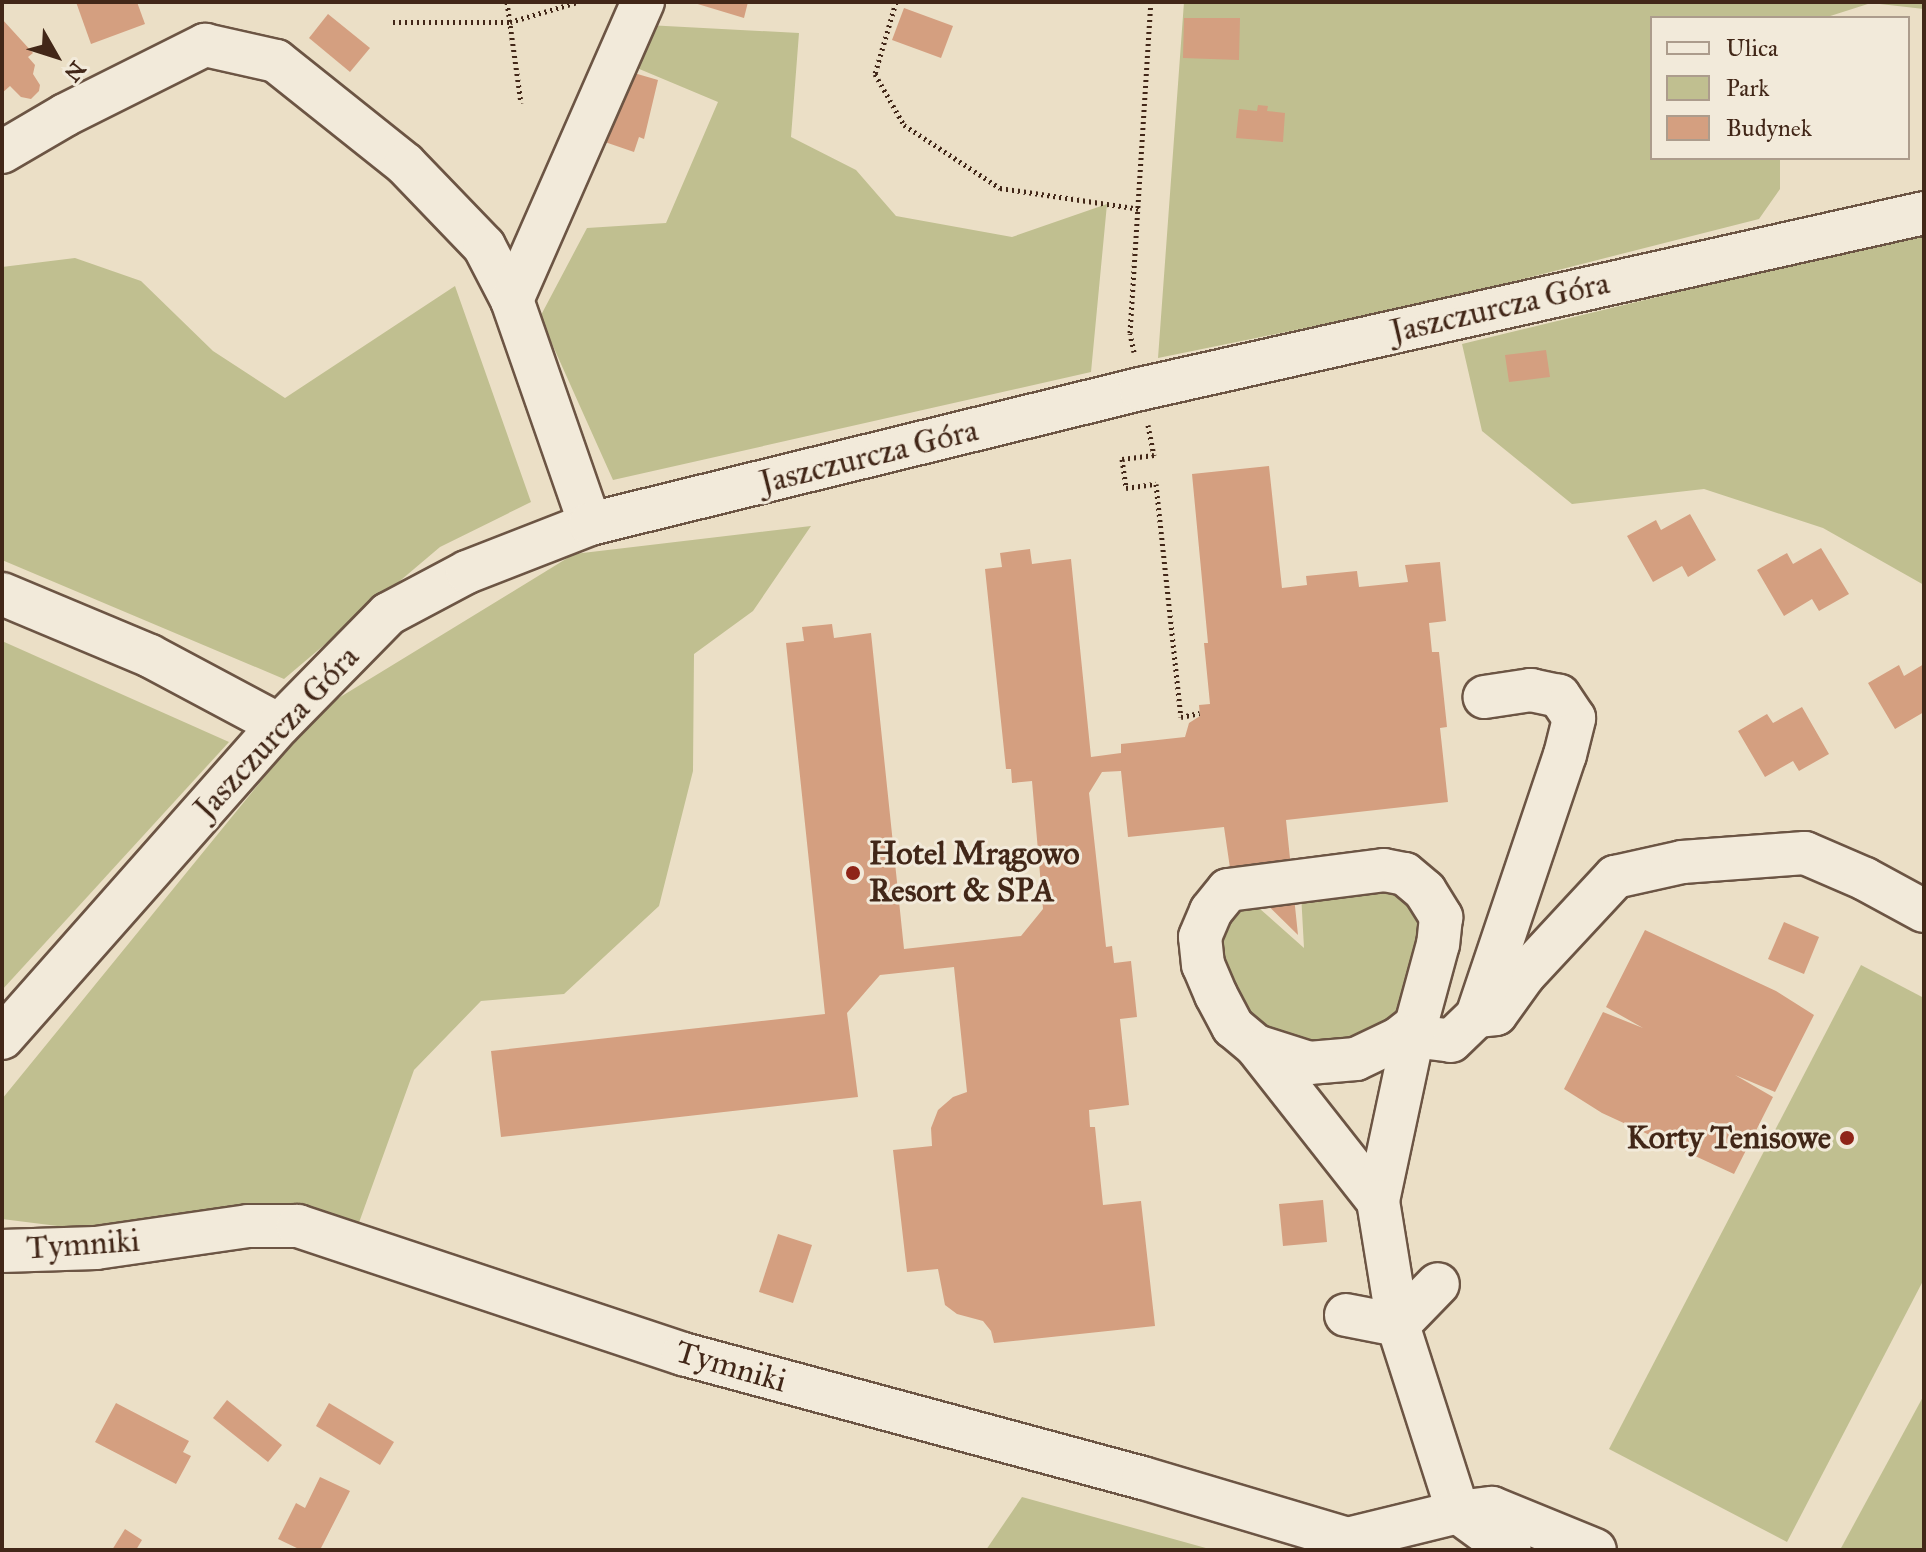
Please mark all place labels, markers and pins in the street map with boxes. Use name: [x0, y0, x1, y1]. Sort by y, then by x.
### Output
place label: Hotel Mrągowo Resort & SPA: [869, 836, 1080, 911]
marker: Hotel Mrągowo Resort & SPA: [844, 864, 862, 882]
place label: Korty Tenisowe: [1627, 1119, 1831, 1157]
marker: Korty Tenisowe: [1838, 1129, 1856, 1147]

